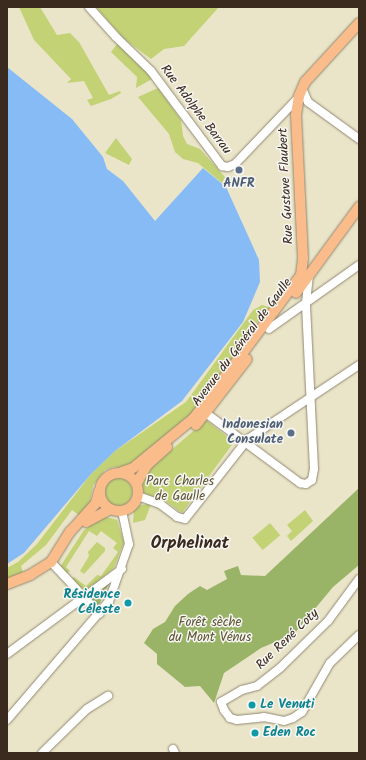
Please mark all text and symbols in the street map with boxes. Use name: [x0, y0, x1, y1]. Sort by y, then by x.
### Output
street label: Rue Adolphe Barrau: [156, 62, 234, 158]
street label: Rue Gustave Flaubert: [276, 127, 298, 245]
marker: ANFR: [234, 165, 244, 175]
place label: ANFR: [223, 176, 255, 192]
street label: Avenue du Général de Gaulle: [190, 276, 296, 410]
place label: Indonesian Consulate: [222, 418, 283, 449]
marker: Indonesian Consulate: [286, 428, 296, 438]
park label: Parc Charles de Gaulle: [146, 475, 214, 506]
district label: Orphelinat: [151, 534, 229, 554]
place label: Résidence Céleste: [64, 588, 120, 619]
marker: Résidence Céleste: [123, 598, 133, 608]
street label: Rue René Coty: [253, 606, 323, 674]
park label: Forêt sèche du Mont Vénus: [169, 616, 251, 647]
place label: Le Venuti: [260, 697, 314, 713]
marker: Le Venuti: [247, 700, 257, 710]
place label: Eden Roc: [263, 725, 316, 741]
marker: Eden Roc: [250, 728, 260, 738]

